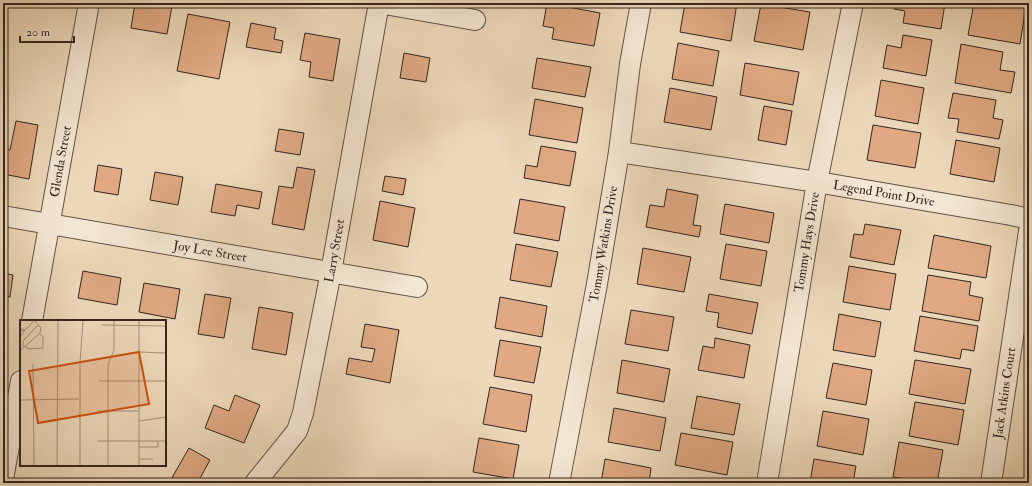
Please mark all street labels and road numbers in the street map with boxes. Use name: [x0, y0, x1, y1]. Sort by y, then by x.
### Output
street label: Glenda Street: [46, 125, 75, 198]
street label: Legend Point Drive: [832, 177, 936, 210]
street label: Tommy Watkins Drive: [586, 184, 621, 304]
street label: Tommy Hays Drive: [791, 190, 823, 294]
street label: Larry Street: [321, 218, 348, 284]
street label: Joy Lee Street: [171, 237, 248, 266]
street label: Jack Atkins Court: [990, 346, 1019, 441]

